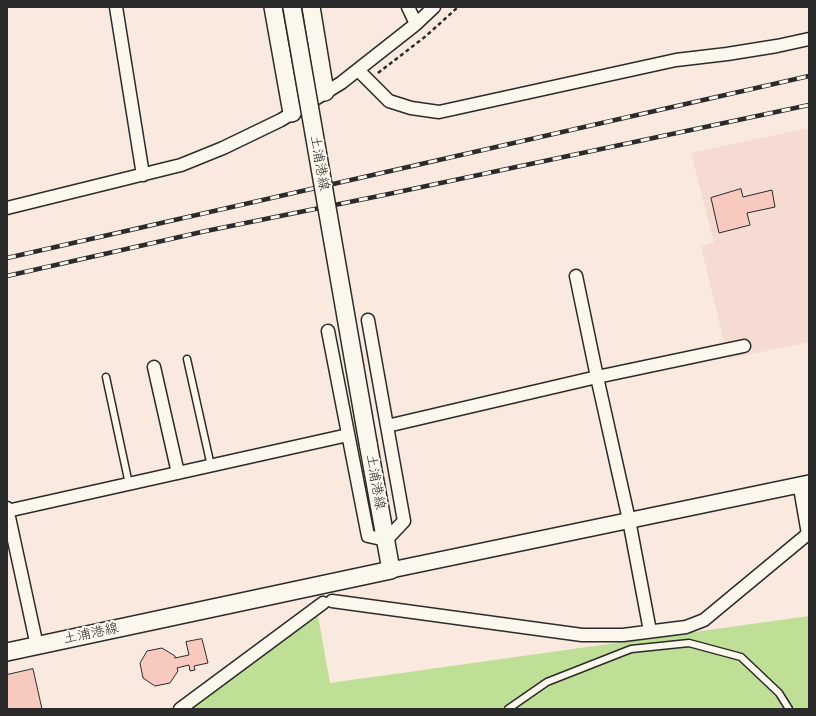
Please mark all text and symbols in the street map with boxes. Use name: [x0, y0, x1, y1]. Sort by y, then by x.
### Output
street label: 土浦港線: [306, 134, 332, 192]
street label: 土浦港線: [362, 453, 388, 511]
street label: 土浦港線: [62, 620, 120, 648]

